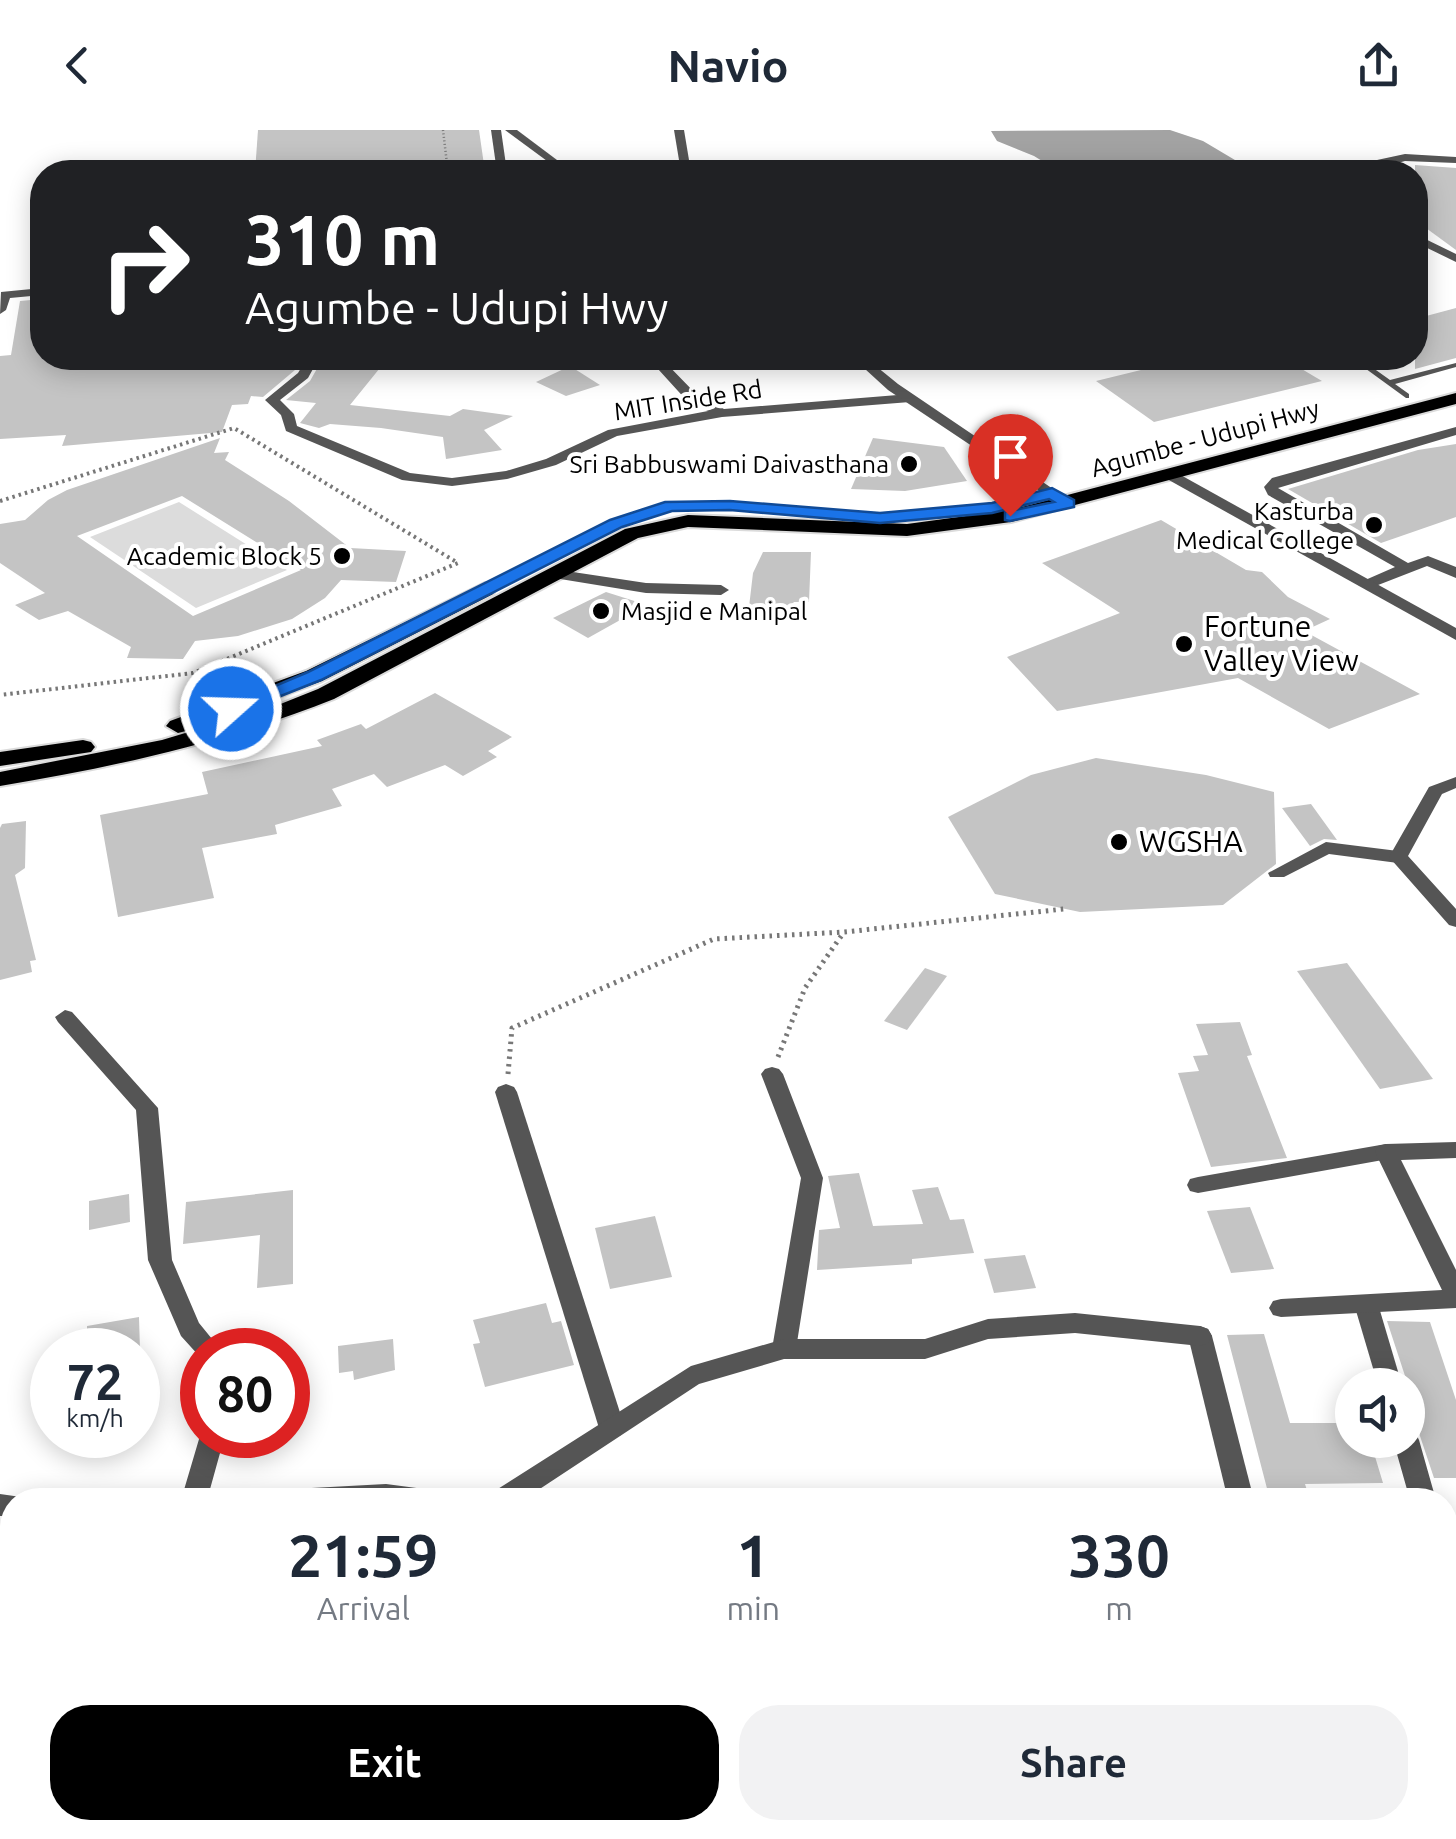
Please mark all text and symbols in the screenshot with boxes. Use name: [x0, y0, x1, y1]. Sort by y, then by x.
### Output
icon: back: [50, 38, 105, 93]
icon: share: [1351, 38, 1406, 93]
text: Navio: [667, 40, 789, 91]
icon: right: [80, 200, 210, 330]
text: 310 m: [245, 200, 440, 278]
text: Agumbe - Udupi Hwy: [245, 282, 669, 333]
street label: MIT Inside Rd: [612, 374, 764, 426]
street label: Agumbe - Udupi Hwy: [1088, 394, 1322, 482]
pin: [968, 414, 1053, 517]
icon: arrive: [983, 429, 1038, 484]
place label: Sri Babbuswami Daivasthana: [569, 450, 889, 478]
marker: Sri Babbuswami Daivasthana: [898, 453, 920, 475]
place label: Kasturba Medical College: [1176, 497, 1354, 554]
marker: Kasturba Medical College: [1363, 514, 1385, 536]
place label: Academic Block 5: [127, 542, 322, 570]
marker: Academic Block 5: [331, 545, 353, 567]
place label: Masjid e Manipal: [621, 597, 807, 625]
marker: Masjid e Manipal: [590, 600, 612, 622]
place label: Fortune Valley View: [1204, 609, 1359, 677]
marker: Fortune Valley View: [1173, 633, 1195, 655]
position arrow: [179, 657, 283, 761]
place label: WGSHA: [1139, 824, 1243, 858]
marker: WGSHA: [1108, 831, 1130, 853]
speed limit sign: 80: [180, 1328, 310, 1458]
text: 72: [67, 1353, 123, 1409]
map controls: [1335, 1368, 1425, 1458]
button: sound: [1335, 1368, 1425, 1458]
text: km/h: [66, 1404, 124, 1432]
text: 21:59: [288, 1521, 438, 1588]
text: 1: [736, 1521, 770, 1588]
text: 330: [1068, 1521, 1170, 1588]
text: Arrival: [317, 1590, 410, 1626]
text: min: [726, 1590, 780, 1626]
text: m: [1105, 1590, 1133, 1626]
button: Exit: [50, 1705, 719, 1820]
button: Share: [739, 1705, 1408, 1820]

